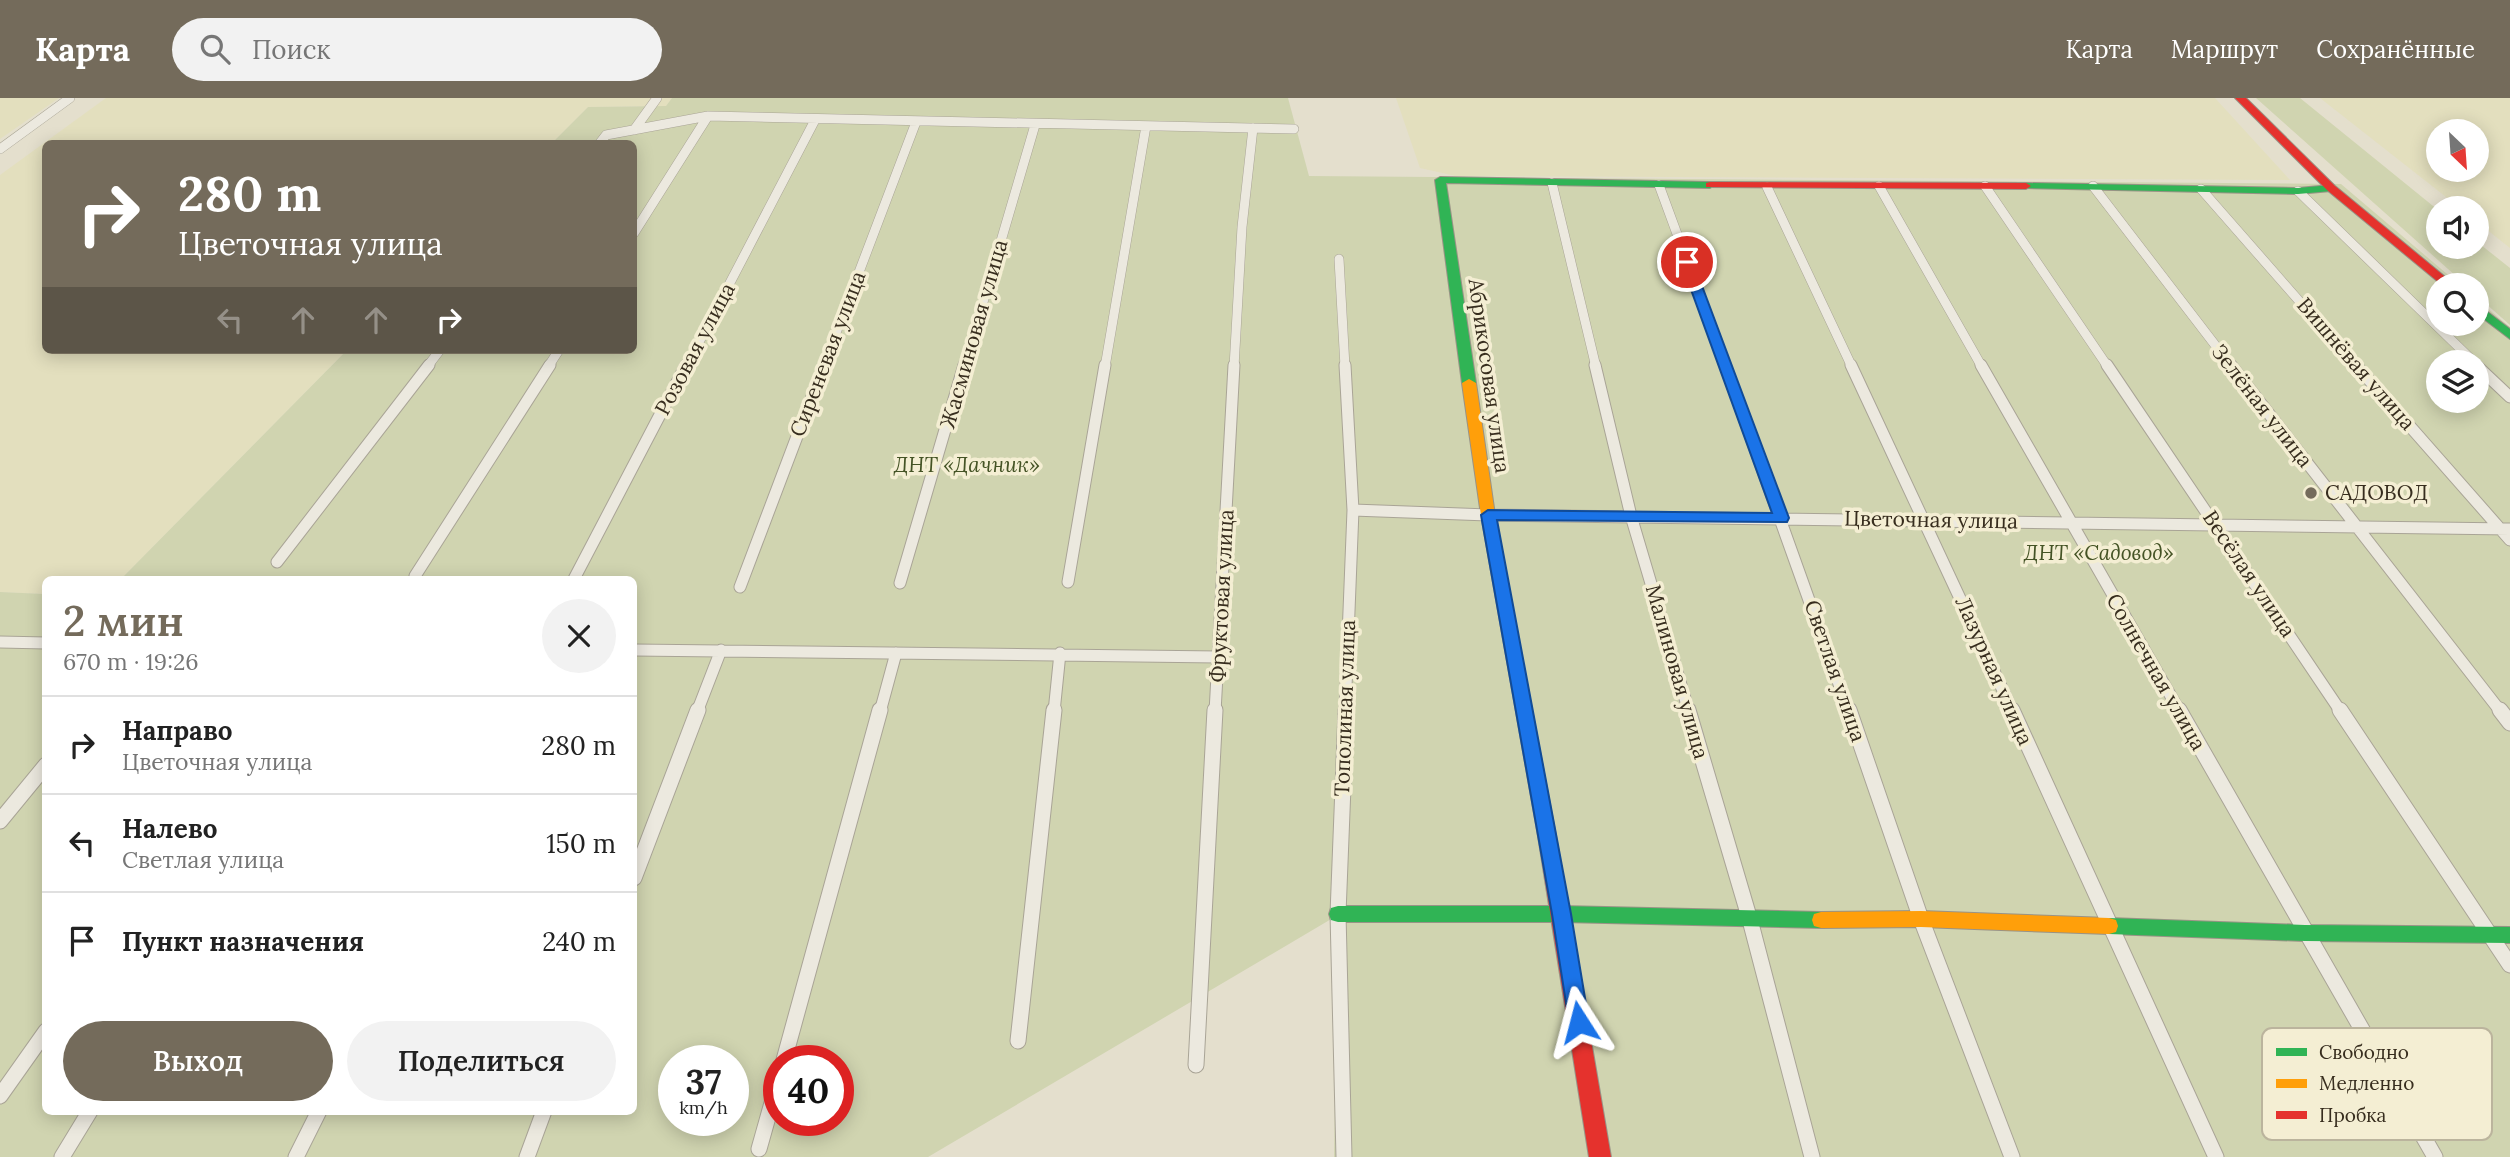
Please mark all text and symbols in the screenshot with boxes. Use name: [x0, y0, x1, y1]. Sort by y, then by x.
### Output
search box: [172, 18, 662, 81]
text: Карта: [35, 28, 130, 70]
icon: search: [196, 30, 234, 68]
text: Поиск: [252, 33, 331, 66]
text: Карта: [2065, 34, 2133, 65]
text: Маршрут: [2171, 34, 2278, 65]
text: Сохранённые: [2316, 34, 2475, 65]
north arrow: [2426, 119, 2488, 182]
map controls: [2426, 119, 2489, 413]
text: 280 m: [178, 162, 321, 224]
icon: right: [63, 168, 154, 259]
button: sound: [2426, 196, 2489, 259]
text: Цветочная улица: [178, 223, 443, 264]
pin: [1657, 232, 1717, 292]
street label: Жасминовая улица: [934, 236, 1013, 431]
icon: arrive: [1668, 243, 1706, 281]
street label: Сиреневая улица: [784, 267, 872, 441]
button: search: [2426, 273, 2489, 336]
street label: Абрикосовая улица: [1462, 276, 1517, 475]
street label: Розовая улица: [648, 278, 741, 420]
street label: Вишнёвая улица: [2291, 292, 2422, 436]
icon: left: [211, 301, 249, 339]
icon: ahead: [284, 301, 322, 339]
icon: ahead: [357, 301, 395, 339]
icon: right: [430, 301, 468, 339]
street label: Зелёная улица: [2206, 339, 2319, 473]
button: layers: [2426, 350, 2489, 413]
park label: ДНТ «Дачник»: [893, 451, 1040, 478]
place label: САДОВОД: [2325, 479, 2428, 506]
marker: САДОВОД: [2303, 485, 2319, 501]
street label: Цветочная улица: [1844, 504, 2018, 535]
street label: Весёлая улица: [2197, 505, 2302, 643]
street label: Фруктовая улица: [1203, 508, 1240, 683]
park label: ДНТ «Садовод»: [2023, 539, 2174, 566]
street label: Малиновая улица: [1640, 582, 1715, 762]
street label: Солнечная улица: [2101, 588, 2212, 755]
street label: Лазурная улица: [1950, 592, 2039, 749]
text: 2 мин: [63, 594, 184, 648]
street label: Светлая улица: [1799, 596, 1872, 745]
button: close: [542, 599, 616, 673]
street label: Тополиная улица: [1328, 619, 1361, 797]
text: 670 m · 19:26: [63, 647, 199, 676]
text: Направо: [122, 714, 233, 747]
icon: right: [63, 726, 101, 764]
text: 280 m: [541, 729, 616, 762]
text: Цветочная улица: [122, 747, 312, 776]
text: Налево: [122, 812, 218, 845]
icon: left: [63, 824, 101, 862]
text: 150 m: [546, 827, 616, 860]
text: Светлая улица: [122, 845, 284, 874]
icon: arrive: [63, 922, 101, 960]
text: Пункт назначения: [122, 925, 364, 958]
text: 240 m: [542, 925, 616, 958]
position arrow: [1542, 985, 1616, 1059]
button: Выход: [63, 1021, 333, 1101]
button: Поделиться: [347, 1021, 616, 1101]
legend: [2262, 1028, 2492, 1140]
text: Свободно: [2319, 1040, 2409, 1064]
speed limit sign: 40: [763, 1045, 854, 1136]
text: 37: [685, 1059, 722, 1104]
text: Медленно: [2319, 1071, 2414, 1095]
text: km/h: [679, 1096, 728, 1119]
text: Пробка: [2319, 1103, 2386, 1127]

